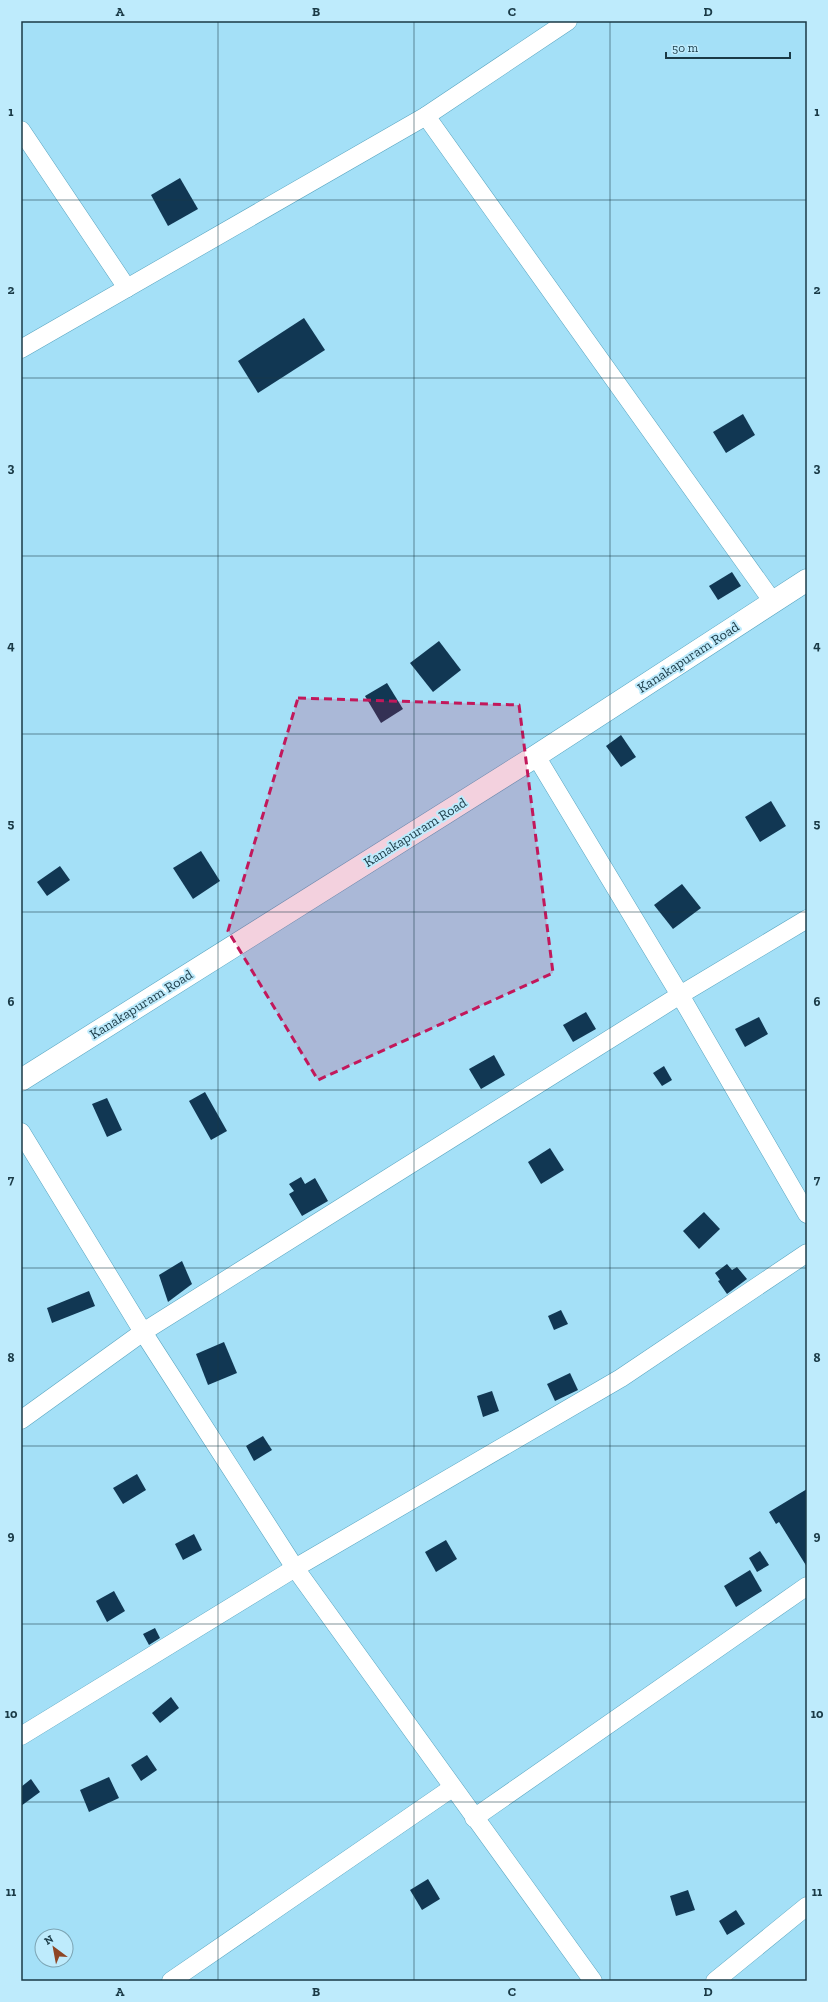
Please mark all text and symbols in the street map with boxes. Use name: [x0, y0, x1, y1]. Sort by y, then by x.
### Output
text: A: [116, 4, 125, 19]
text: B: [312, 4, 320, 19]
text: C: [508, 4, 516, 19]
text: D: [703, 4, 713, 19]
scale bar: [666, 34, 790, 60]
text: 50 m: [672, 41, 699, 55]
text: 1: [8, 104, 14, 119]
text: 1: [814, 104, 820, 119]
text: 2: [8, 282, 15, 297]
text: 2: [814, 282, 821, 297]
text: 3: [8, 460, 15, 475]
text: 3: [814, 460, 821, 475]
street label: Kanakapuram Road: [634, 618, 743, 697]
text: 4: [7, 638, 15, 653]
text: 4: [813, 638, 821, 653]
street label: Kanakapuram Road: [361, 794, 470, 871]
text: 5: [8, 816, 15, 831]
text: 5: [814, 816, 821, 831]
street label: Kanakapuram Road: [87, 966, 196, 1043]
text: 6: [8, 994, 15, 1009]
text: 6: [814, 994, 821, 1009]
text: 7: [8, 1172, 15, 1187]
text: 7: [814, 1172, 821, 1187]
text: 8: [7, 1350, 15, 1365]
text: 8: [813, 1350, 821, 1365]
text: 9: [8, 1528, 15, 1543]
text: 9: [814, 1528, 821, 1543]
text: 10: [5, 1706, 18, 1721]
text: 10: [811, 1706, 824, 1721]
text: 11: [6, 1884, 17, 1899]
text: 11: [812, 1884, 823, 1899]
north arrow: [34, 1928, 74, 1968]
text: N: [42, 1932, 56, 1948]
text: A: [116, 1984, 125, 1999]
text: B: [312, 1984, 320, 1999]
text: C: [508, 1984, 516, 1999]
text: D: [703, 1984, 713, 1999]

